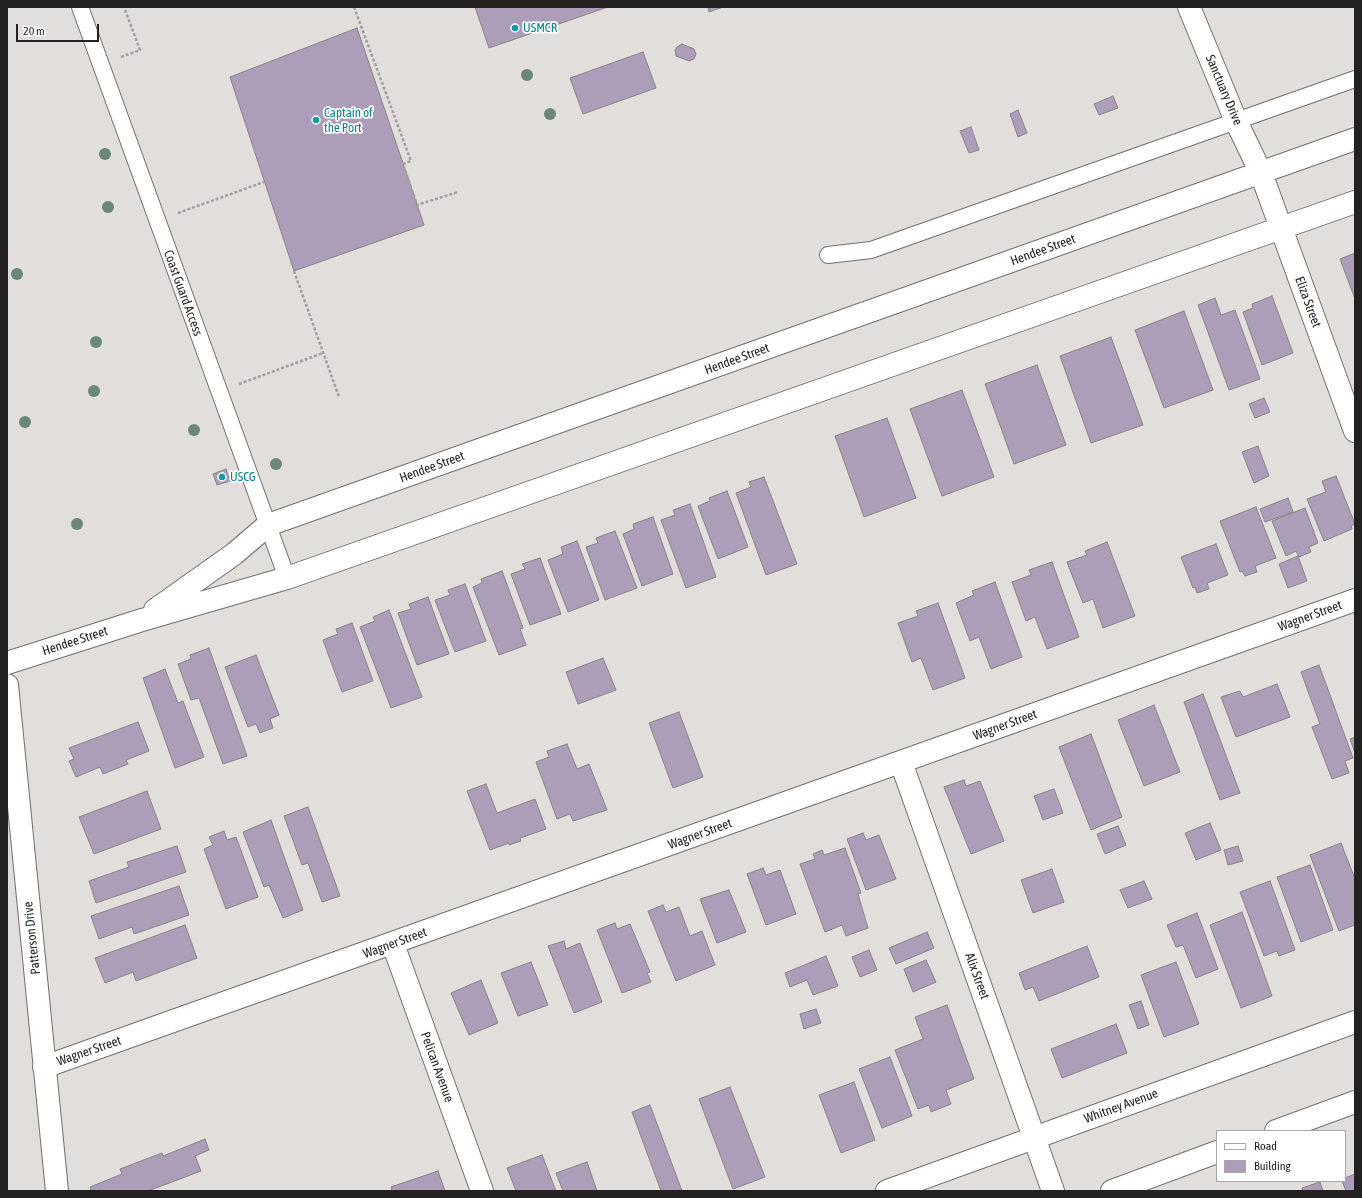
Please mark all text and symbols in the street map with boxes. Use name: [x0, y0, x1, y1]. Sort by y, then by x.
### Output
scale bar: [18, 16, 101, 42]
place label: USMCR: [523, 20, 557, 36]
marker: USMCR: [510, 23, 520, 33]
text: 20 m: [23, 24, 45, 38]
street label: Sanctuary Drive: [1202, 52, 1246, 128]
place label: Captain of the Port: [324, 105, 373, 136]
marker: Captain of the Port: [311, 115, 321, 125]
street label: Hendee Street: [1008, 231, 1078, 269]
street label: Coast Guard Access: [160, 248, 206, 338]
street label: Eliza Street: [1292, 274, 1324, 330]
street label: Hendee Street: [702, 340, 772, 378]
street label: Hendee Street: [397, 448, 467, 486]
place label: USCG: [230, 469, 256, 485]
marker: USCG: [217, 472, 227, 482]
street label: Wagner Street: [1276, 597, 1344, 635]
street label: Hendee Street: [40, 623, 110, 659]
street label: Wagner Street: [971, 706, 1039, 744]
street label: Wagner Street: [666, 815, 734, 853]
street label: Patterson Drive: [20, 901, 44, 975]
street label: Wagner Street: [361, 924, 429, 962]
street label: Alix Street: [961, 951, 993, 1001]
street label: Pelican Avenue: [417, 1030, 457, 1104]
street label: Wagner Street: [55, 1033, 123, 1069]
street label: Whitney Avenue: [1082, 1085, 1160, 1127]
legend: [1216, 1130, 1346, 1182]
text: Road: [1254, 1139, 1277, 1153]
text: Building: [1254, 1159, 1291, 1173]

